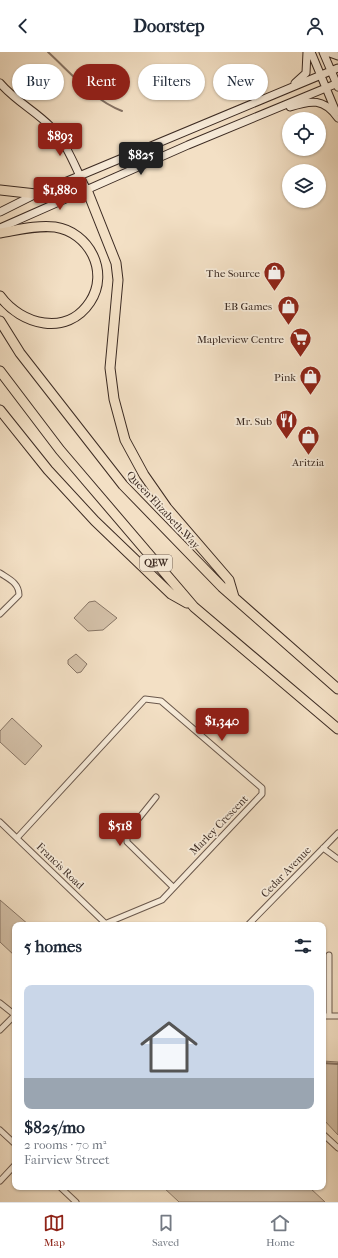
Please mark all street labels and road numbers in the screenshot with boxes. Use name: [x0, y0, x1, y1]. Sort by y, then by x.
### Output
street label: Queen Elizabeth Way: [124, 468, 203, 552]
road number: QEW: [140, 555, 172, 571]
street label: Marley Crescent: [187, 792, 251, 858]
street label: Francis Road: [34, 840, 87, 893]
street label: Cedar Avenue: [258, 843, 314, 900]

